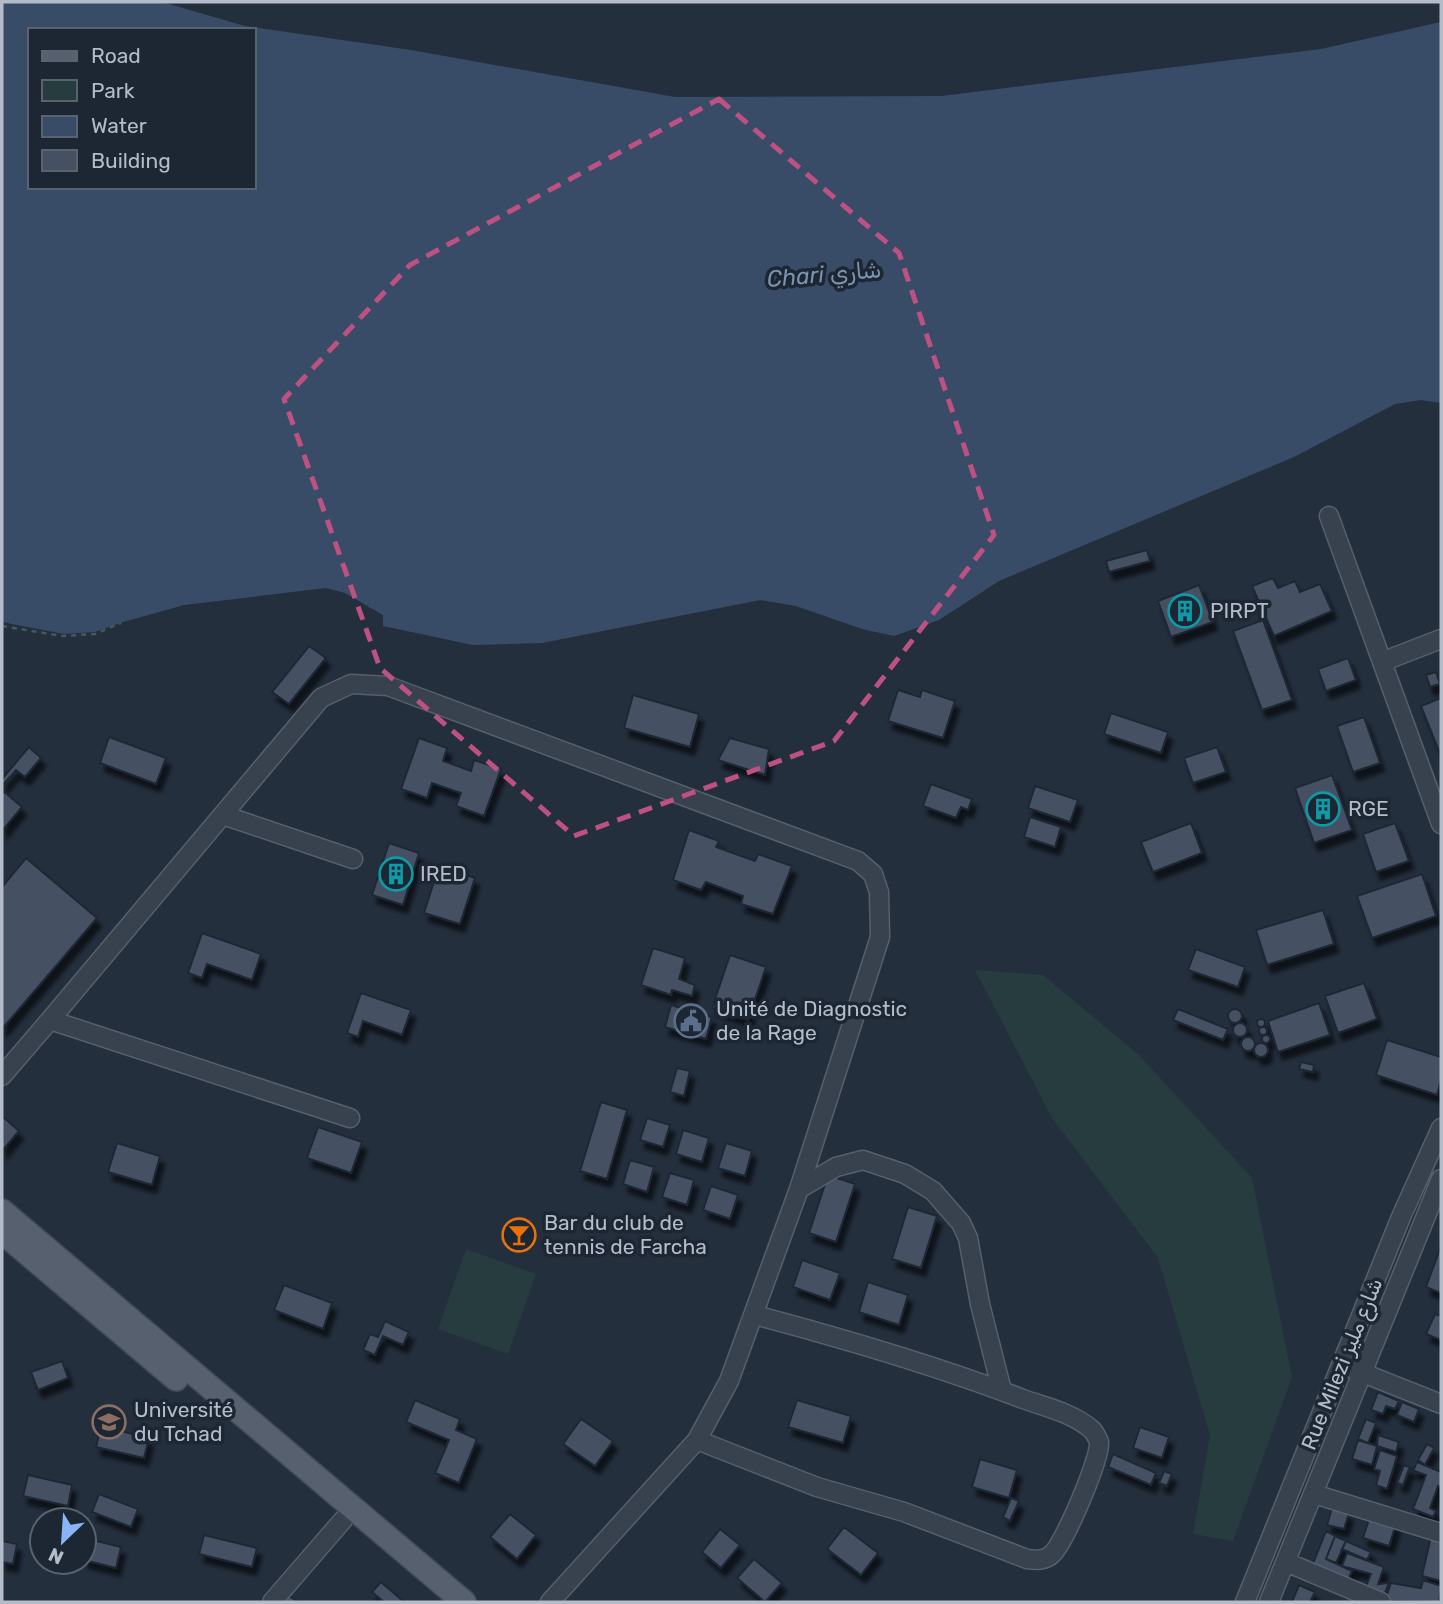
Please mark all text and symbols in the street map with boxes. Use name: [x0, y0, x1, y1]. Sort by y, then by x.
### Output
legend: [28, 28, 256, 189]
text: Road: [91, 43, 141, 68]
text: Park: [91, 78, 135, 103]
text: Water: [91, 113, 147, 138]
text: Building: [91, 148, 171, 173]
water label: Chari شاري: [766, 255, 883, 296]
building icon: PIRPT: [1166, 592, 1204, 630]
place label: PIRPT: [1210, 598, 1269, 623]
building icon: RGE: [1304, 790, 1342, 828]
place label: RGE: [1348, 796, 1389, 821]
building icon: IRED: [377, 855, 415, 893]
place label: IRED: [420, 861, 467, 886]
place label: Unité de Diagnostic de la Rage: [716, 996, 907, 1045]
public building icon: Unité de Diagnostic de la Rage: [672, 1002, 710, 1040]
place label: Bar du club de tennis de Farcha: [544, 1210, 707, 1259]
bar icon: Bar du club de tennis de Farcha: [500, 1216, 538, 1254]
street label: Rue Milezi شارع مليز: [1296, 1274, 1389, 1454]
place label: Université du Tchad: [134, 1397, 233, 1446]
school or university icon: Université du Tchad: [90, 1403, 128, 1441]
north arrow: [28, 1506, 98, 1576]
text: N: [45, 1543, 67, 1569]

